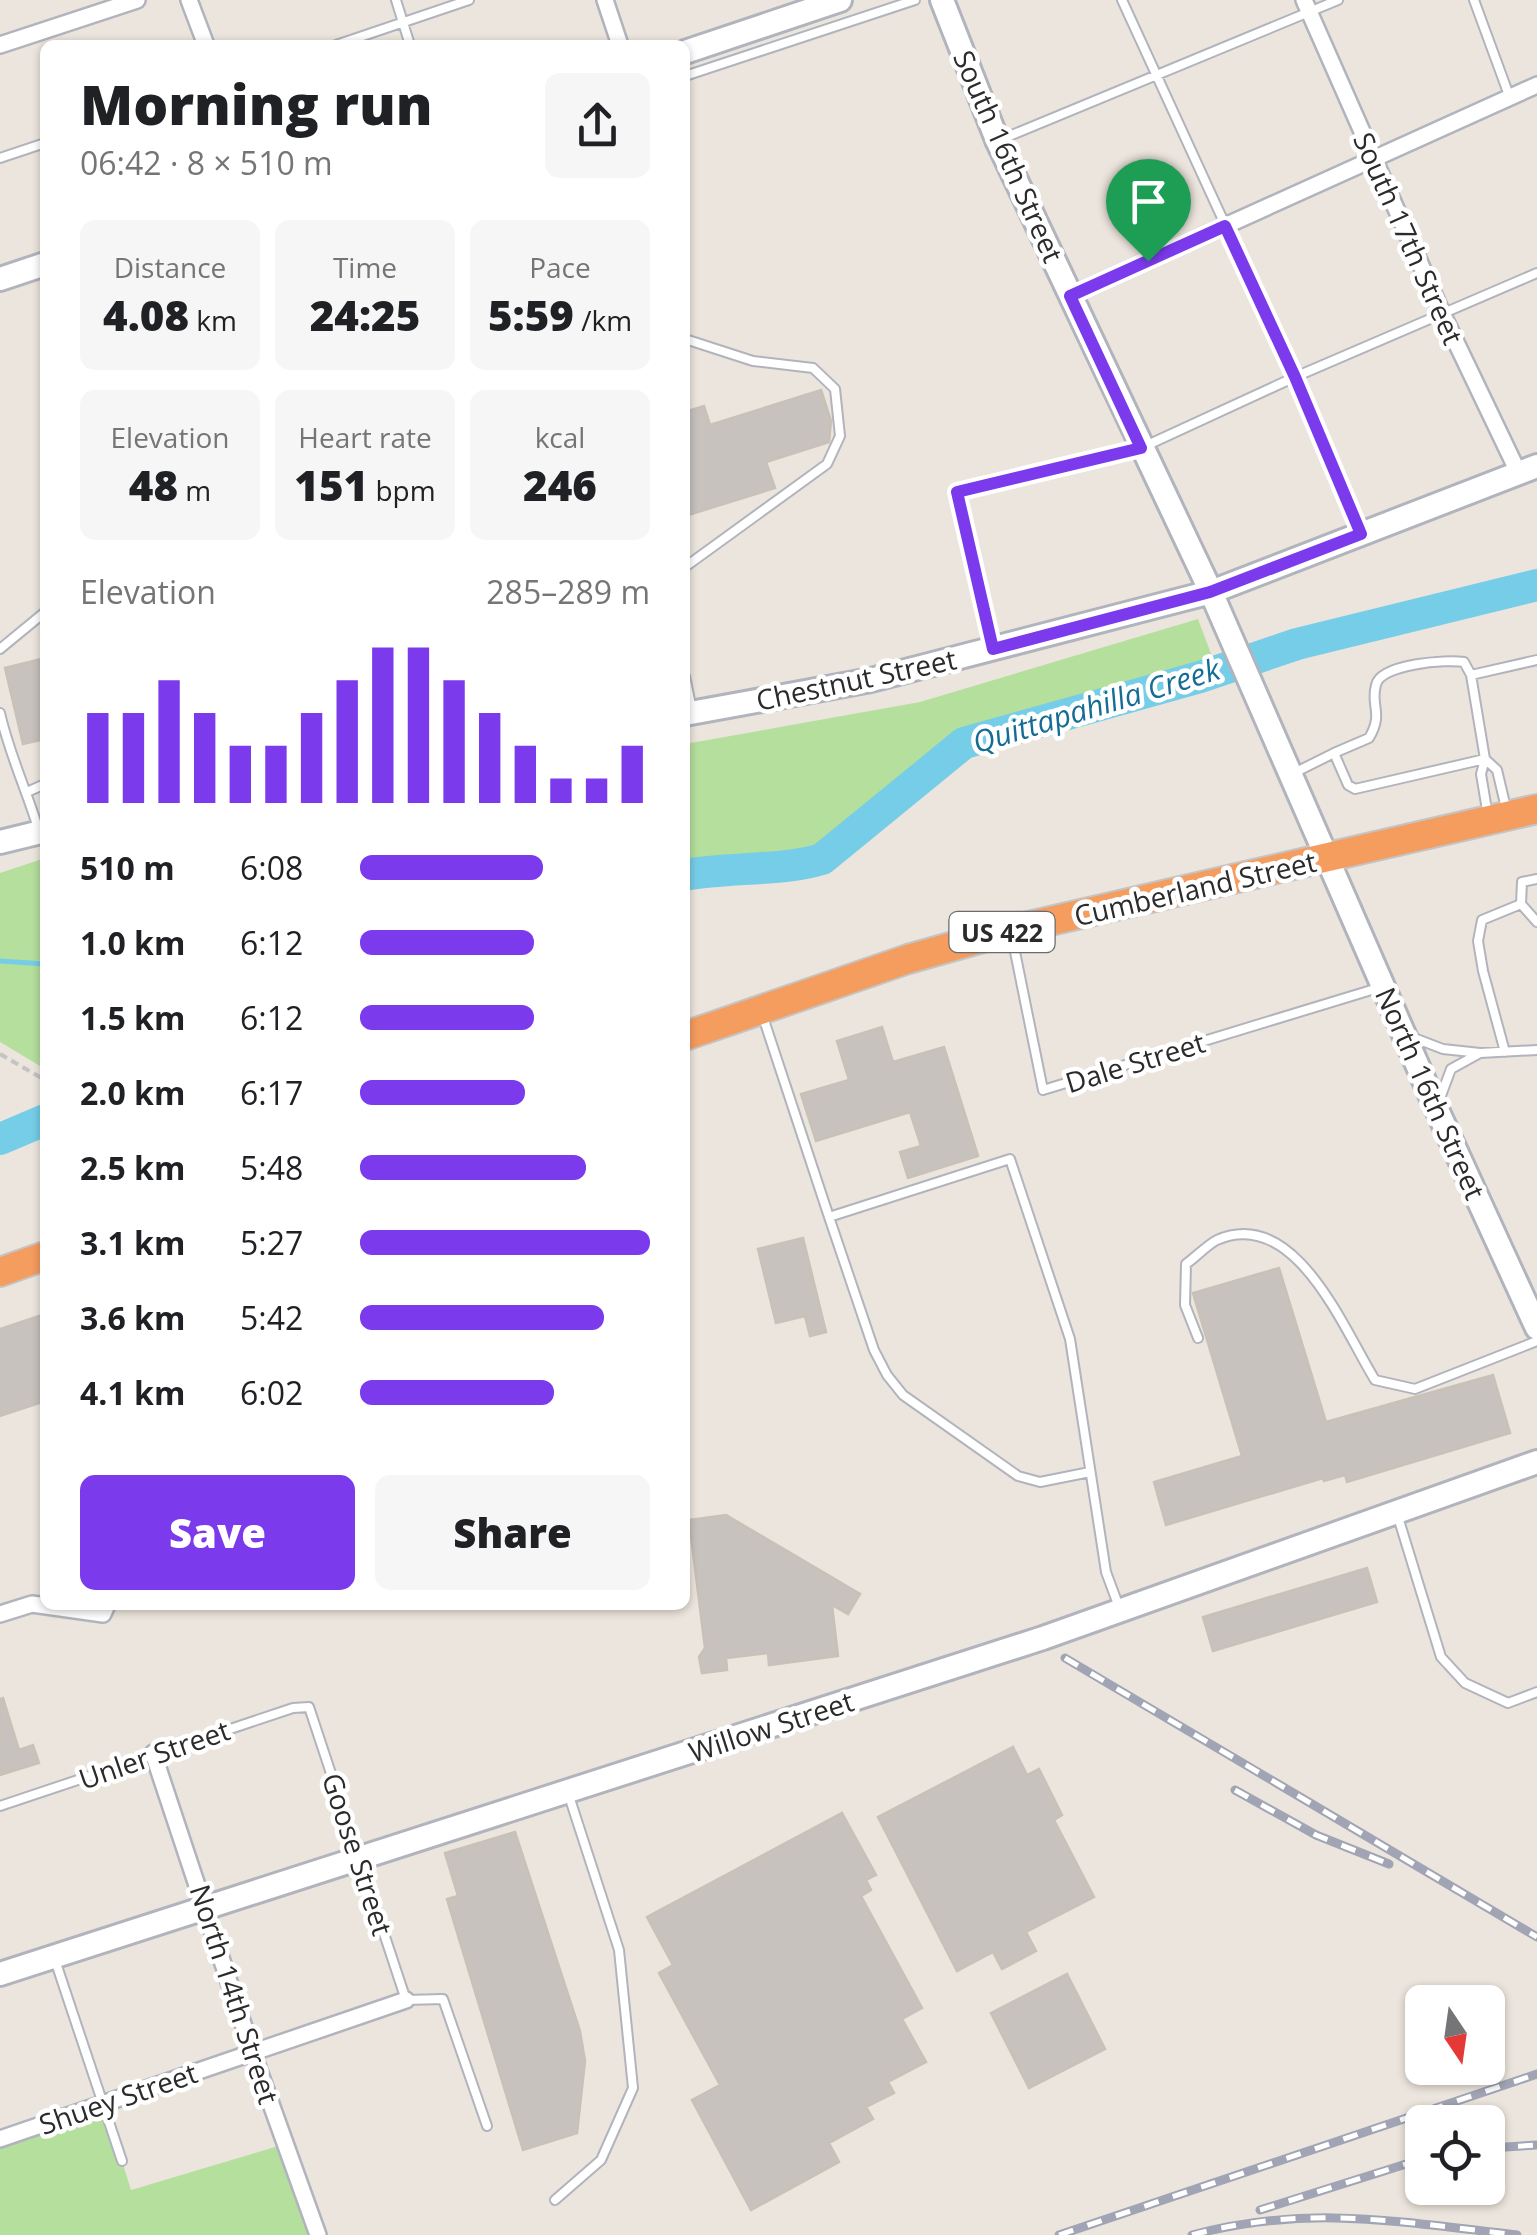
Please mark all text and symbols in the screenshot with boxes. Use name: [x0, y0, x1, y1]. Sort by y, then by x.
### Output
street label: South 16th Street: [945, 44, 1073, 268]
text: Morning run: [80, 66, 433, 141]
button: share: [545, 73, 650, 178]
street label: South 17th Street: [1345, 126, 1473, 350]
text: 06:42 · 8 × 510 m: [80, 141, 333, 184]
pin: [1106, 159, 1191, 262]
icon: arrive: [1121, 174, 1176, 229]
text: Distance: [114, 248, 226, 286]
text: Time: [333, 248, 397, 286]
text: Pace: [529, 248, 591, 286]
text: 4.08: [103, 286, 189, 343]
text: 24:25: [310, 286, 420, 343]
text: 5:59: [488, 286, 574, 343]
text: km: [189, 301, 237, 339]
text: /km: [574, 301, 632, 339]
text: Elevation: [111, 418, 229, 456]
text: Heart rate: [298, 418, 432, 456]
text: kcal: [535, 418, 585, 456]
text: 48: [129, 456, 178, 513]
text: 151: [294, 456, 368, 513]
text: 246: [523, 456, 597, 513]
text: m: [178, 471, 211, 509]
text: bpm: [368, 471, 436, 509]
text: Elevation: [80, 570, 216, 613]
text: 285–289 m: [486, 570, 650, 613]
street label: Chestnut Street: [752, 639, 960, 719]
water label: Quittapahilla Creek: [967, 648, 1226, 762]
street label: Cumberland Street: [1070, 842, 1320, 934]
text: 510 m: [80, 846, 175, 889]
text: 6:08: [240, 846, 303, 889]
road number: US 422: [950, 912, 1054, 952]
text: 1.0 km: [80, 921, 185, 964]
text: 6:12: [240, 921, 303, 964]
street label: North 16th Street: [1367, 981, 1495, 1205]
text: 1.5 km: [80, 996, 185, 1039]
text: 6:12: [240, 996, 303, 1039]
street label: Dale Street: [1061, 1023, 1209, 1101]
text: 2.0 km: [80, 1071, 185, 1114]
text: 6:17: [240, 1071, 303, 1114]
text: 2.5 km: [80, 1146, 185, 1189]
text: 5:48: [240, 1146, 303, 1189]
text: 3.1 km: [80, 1221, 185, 1264]
text: 5:27: [240, 1221, 303, 1264]
text: 3.6 km: [80, 1296, 185, 1339]
text: 5:42: [240, 1296, 303, 1339]
text: 4.1 km: [80, 1371, 185, 1414]
text: 6:02: [240, 1371, 303, 1414]
button: Save: [80, 1475, 355, 1590]
button: Share: [375, 1475, 650, 1590]
street label: Willow Street: [684, 1681, 858, 1771]
street label: Unler Street: [73, 1710, 235, 1798]
street label: Goose Street: [314, 1768, 402, 1940]
street label: North 14th Street: [182, 1879, 288, 2109]
north arrow: [1405, 1985, 1505, 2085]
map controls: [1405, 1985, 1505, 2205]
street label: Shuey Street: [34, 2053, 202, 2143]
button: locate: [1405, 2105, 1505, 2205]

